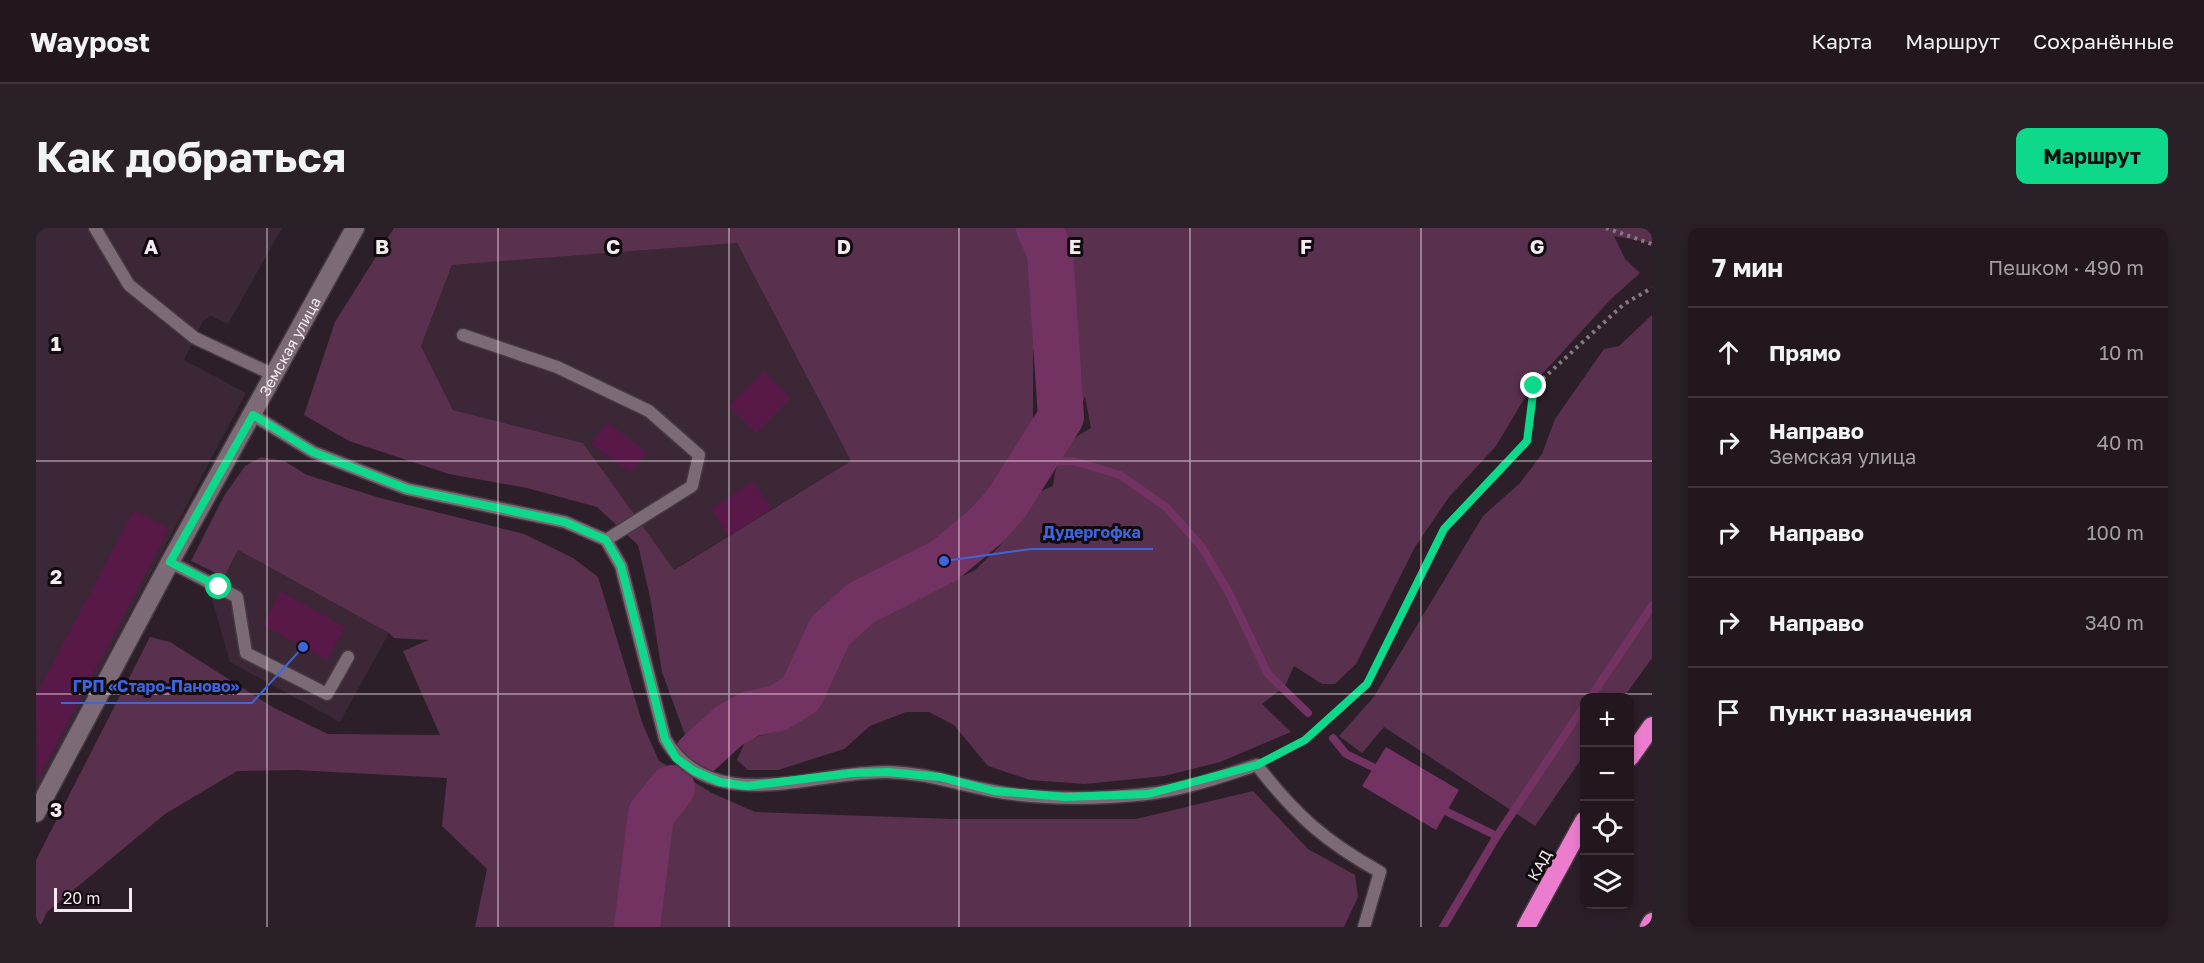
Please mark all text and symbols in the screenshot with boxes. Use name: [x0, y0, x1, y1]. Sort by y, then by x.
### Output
text: Waypost: [30, 25, 150, 58]
text: Карта: [1811, 28, 1872, 54]
text: Маршрут: [1905, 28, 2000, 54]
text: Сохранённые: [2033, 28, 2174, 54]
button: Маршрут: [2016, 128, 2168, 184]
text: Как добраться: [36, 131, 346, 181]
text: A: [144, 234, 158, 258]
text: B: [375, 234, 389, 258]
text: C: [606, 234, 620, 258]
text: D: [837, 234, 851, 258]
text: E: [1069, 234, 1081, 258]
text: F: [1300, 234, 1312, 258]
text: G: [1530, 234, 1544, 258]
text: 7 мин: [1712, 252, 1783, 283]
text: Пешком · 490 m: [1988, 255, 2144, 279]
street label: Земская улица: [255, 294, 324, 399]
text: 1: [51, 331, 61, 355]
icon: ahead: [1712, 336, 1745, 369]
text: Прямо: [1769, 339, 1841, 366]
text: 10 m: [2099, 340, 2144, 364]
route end: [1520, 372, 1546, 398]
text: Направо: [1769, 417, 1864, 444]
icon: right: [1712, 426, 1745, 459]
text: 40 m: [2097, 430, 2144, 454]
text: Земская улица: [1769, 444, 1916, 468]
callout: Дудергофка: [1031, 515, 1153, 549]
icon: right: [1712, 516, 1745, 549]
text: Направо: [1769, 519, 1864, 546]
text: 100 m: [2087, 520, 2144, 544]
text: Дудергофка: [1043, 522, 1141, 542]
text: 2: [50, 564, 62, 588]
route start: [205, 573, 231, 599]
icon: right: [1712, 606, 1745, 639]
text: Направо: [1769, 609, 1864, 636]
text: 340 m: [2085, 610, 2144, 634]
callout: ГРП «Старо-Паново»: [61, 669, 252, 703]
text: ГРП «Старо-Паново»: [73, 676, 240, 696]
map controls: [1580, 693, 1634, 909]
button: +: [1580, 693, 1634, 747]
icon: arrive: [1712, 696, 1745, 729]
text: Пункт назначения: [1769, 699, 1972, 726]
button: −: [1580, 747, 1634, 801]
text: 3: [50, 797, 62, 821]
button: locate: [1580, 801, 1634, 855]
street label: КАД: [1523, 846, 1555, 883]
button: layers: [1580, 855, 1634, 909]
scale bar: [54, 885, 132, 912]
text: 20 m: [63, 888, 100, 908]

